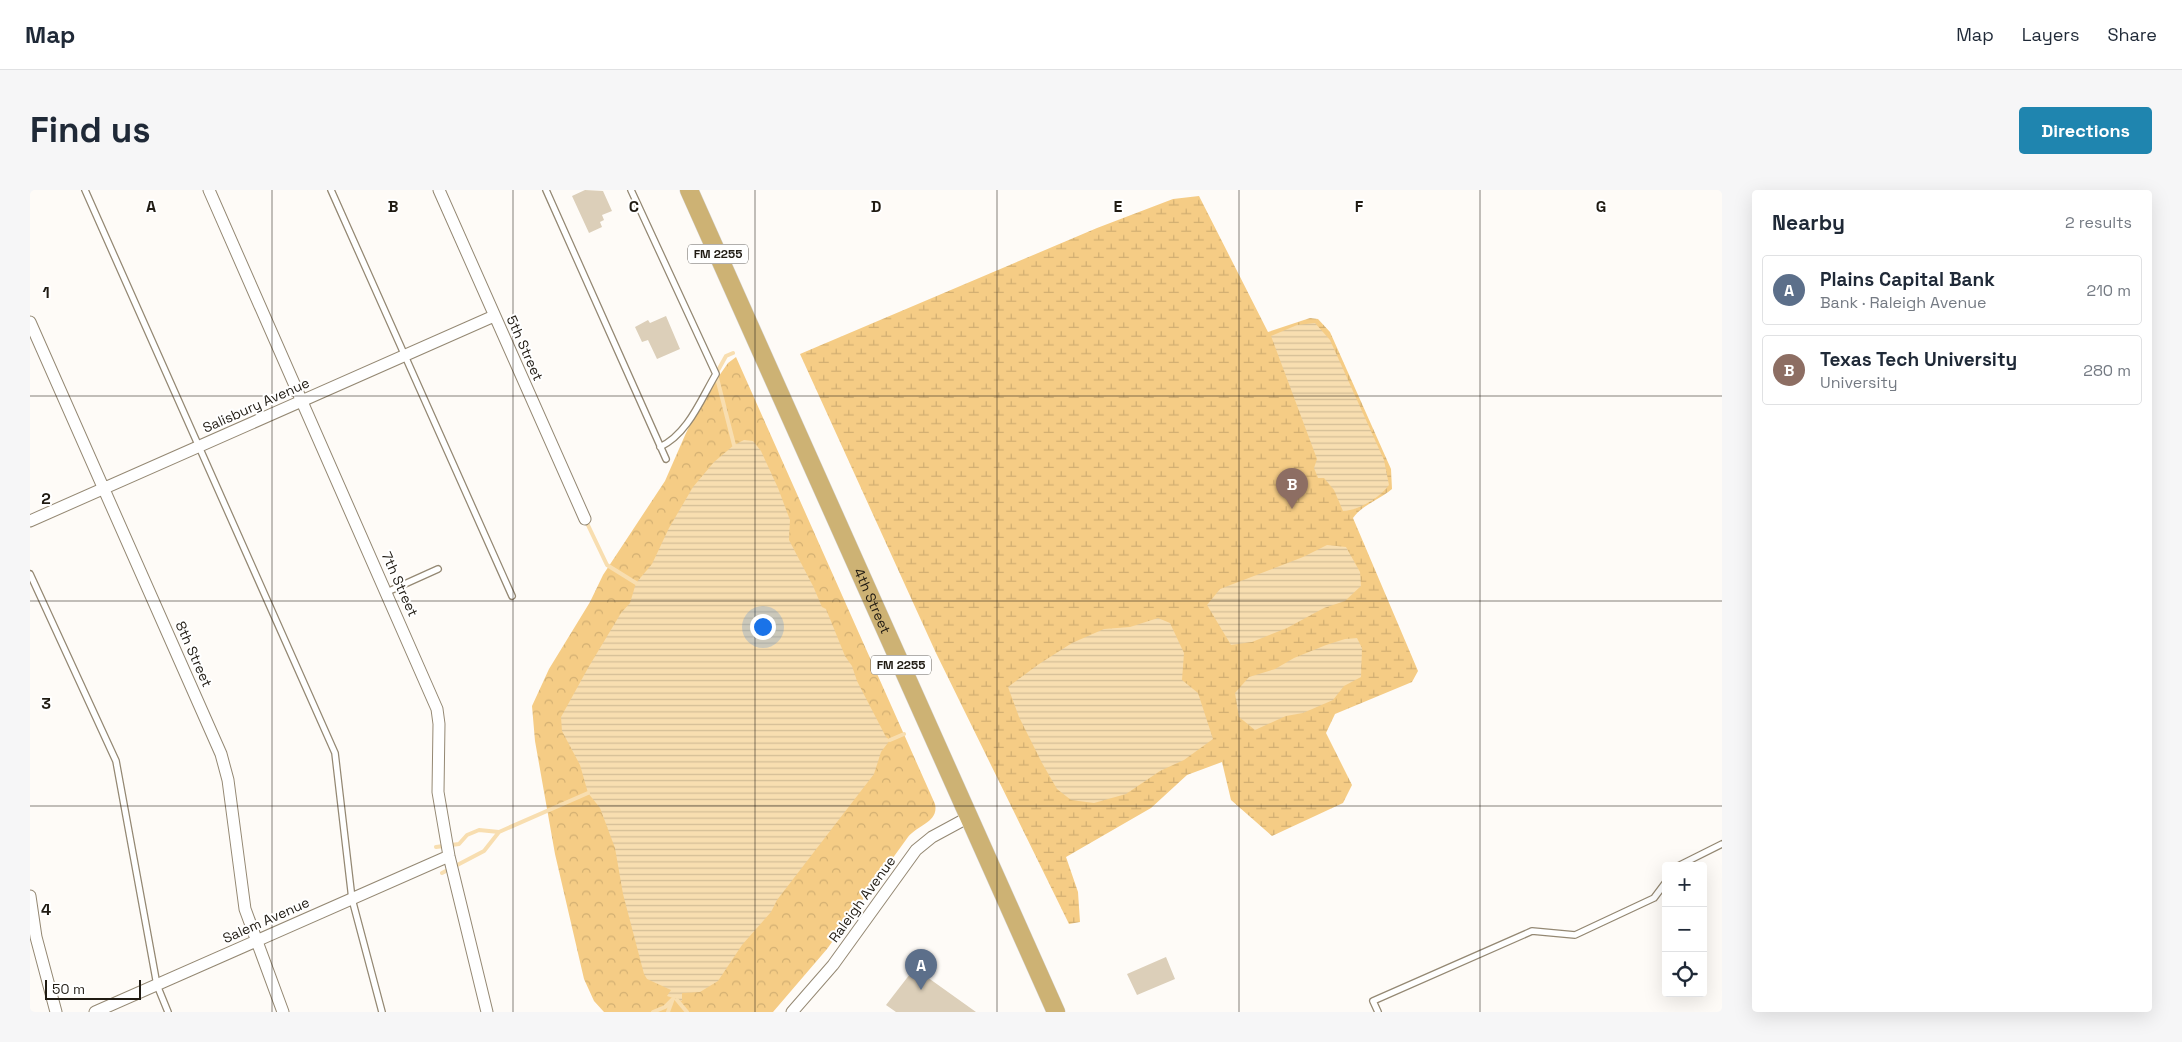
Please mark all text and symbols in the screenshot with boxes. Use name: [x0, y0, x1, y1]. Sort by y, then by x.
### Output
text: Map: [25, 19, 75, 50]
text: Map: [1956, 23, 1994, 46]
text: Layers: [2022, 23, 2079, 46]
text: Share: [2107, 23, 2157, 46]
button: Directions: [2019, 107, 2152, 154]
text: Find us: [30, 108, 151, 152]
text: A: [146, 196, 156, 217]
text: B: [388, 196, 398, 217]
text: C: [629, 196, 639, 217]
text: D: [871, 196, 881, 217]
text: E: [1114, 196, 1123, 217]
text: F: [1355, 196, 1364, 217]
text: G: [1596, 196, 1606, 217]
text: Nearby: [1772, 209, 1845, 236]
text: 2 results: [2065, 212, 2132, 233]
road number: FM 2255: [688, 244, 748, 264]
text: Plains Capital Bank: [1820, 267, 1995, 292]
text: A: [1784, 280, 1794, 301]
text: 210 m: [2087, 280, 2131, 301]
text: 1: [42, 282, 50, 303]
text: Bank · Raleigh Avenue: [1820, 292, 1987, 313]
street label: 5th Street: [503, 312, 547, 384]
text: Texas Tech University: [1820, 347, 2017, 372]
text: B: [1784, 360, 1794, 381]
text: 280 m: [2083, 360, 2131, 381]
text: University: [1820, 372, 1898, 393]
street label: Salisbury Avenue: [200, 373, 312, 437]
pin: B: [1276, 468, 1308, 509]
text: 2: [41, 488, 51, 509]
street label: 7th Street: [378, 549, 422, 619]
street label: 4th Street: [850, 565, 895, 637]
your location: [750, 614, 776, 640]
street label: 8th Street: [172, 618, 216, 690]
road number: FM 2255: [871, 656, 931, 674]
text: 3: [41, 693, 51, 714]
street label: Raleigh Avenue: [825, 852, 899, 946]
map controls: [1662, 862, 1707, 997]
button: +: [1662, 862, 1707, 907]
street label: Salem Avenue: [220, 893, 312, 947]
text: 4: [41, 899, 51, 920]
button: −: [1662, 907, 1707, 952]
pin: A: [905, 949, 937, 990]
button: locate: [1662, 952, 1707, 997]
scale bar: [45, 977, 141, 1000]
text: 50 m: [52, 980, 85, 998]

